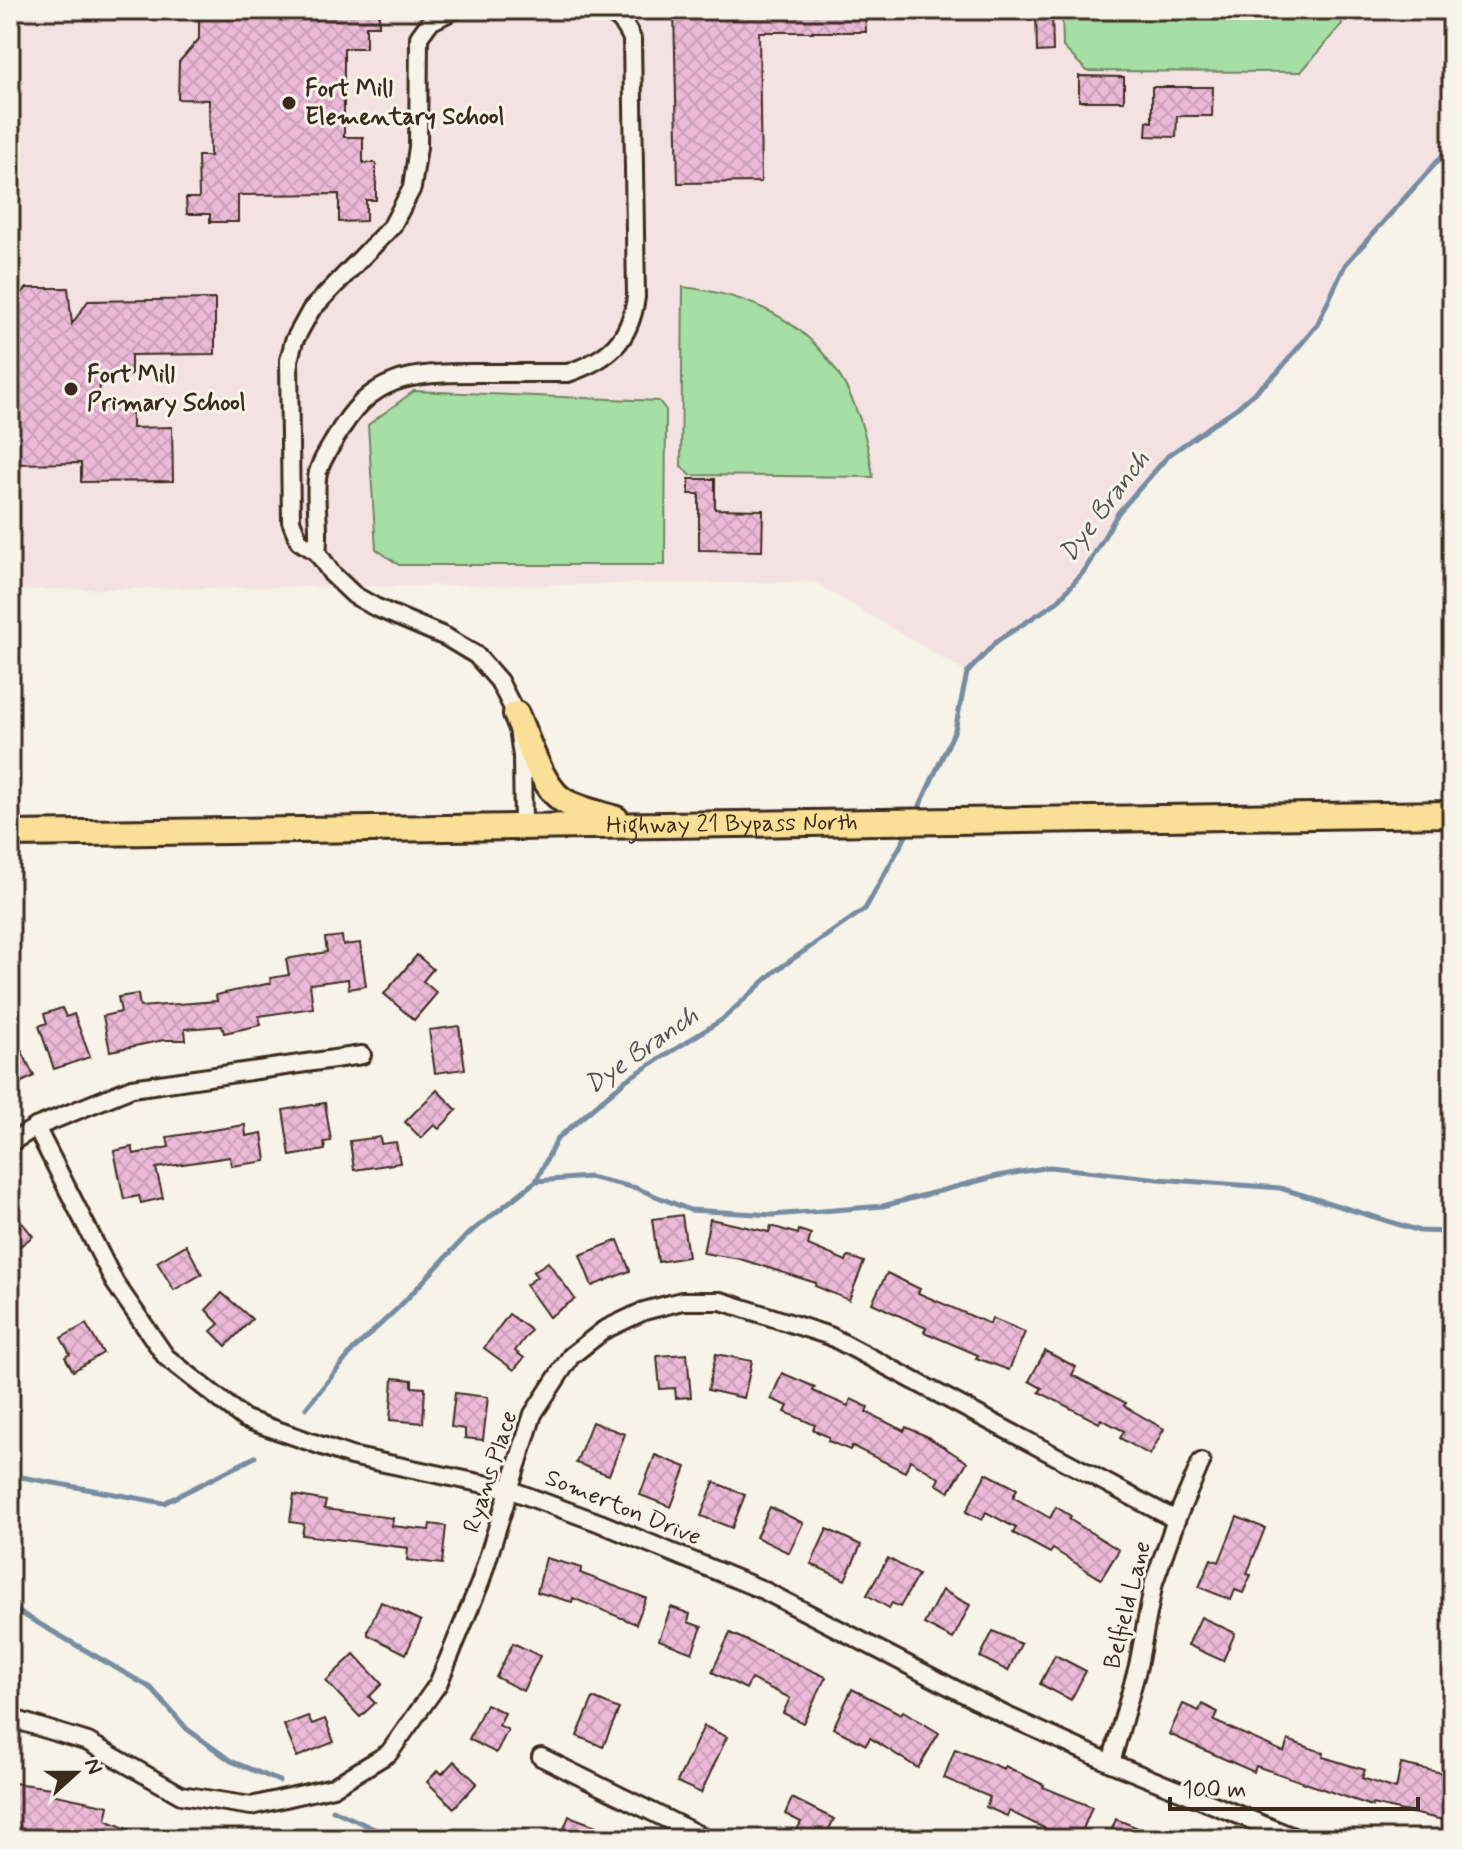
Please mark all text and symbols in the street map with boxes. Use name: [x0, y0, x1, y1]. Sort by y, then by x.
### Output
place label: Fort Mill Elementary School: [305, 74, 505, 133]
marker: Fort Mill Elementary School: [280, 94, 298, 112]
place label: Fort Mill Primary School: [87, 360, 246, 419]
marker: Fort Mill Primary School: [62, 380, 80, 398]
water label: Dye Branch: [1052, 444, 1158, 570]
street label: Highway 21 Bypass North: [606, 807, 858, 844]
water label: Dye Branch: [579, 999, 705, 1103]
street label: Ryans Place: [457, 1407, 525, 1537]
street label: Somerton Drive: [540, 1463, 706, 1553]
street label: Belfield Lane: [1097, 1538, 1159, 1672]
north arrow: [36, 1733, 116, 1813]
text: N: [77, 1755, 109, 1778]
scale bar: [1170, 1761, 1418, 1811]
text: 100 m: [1182, 1775, 1246, 1806]

